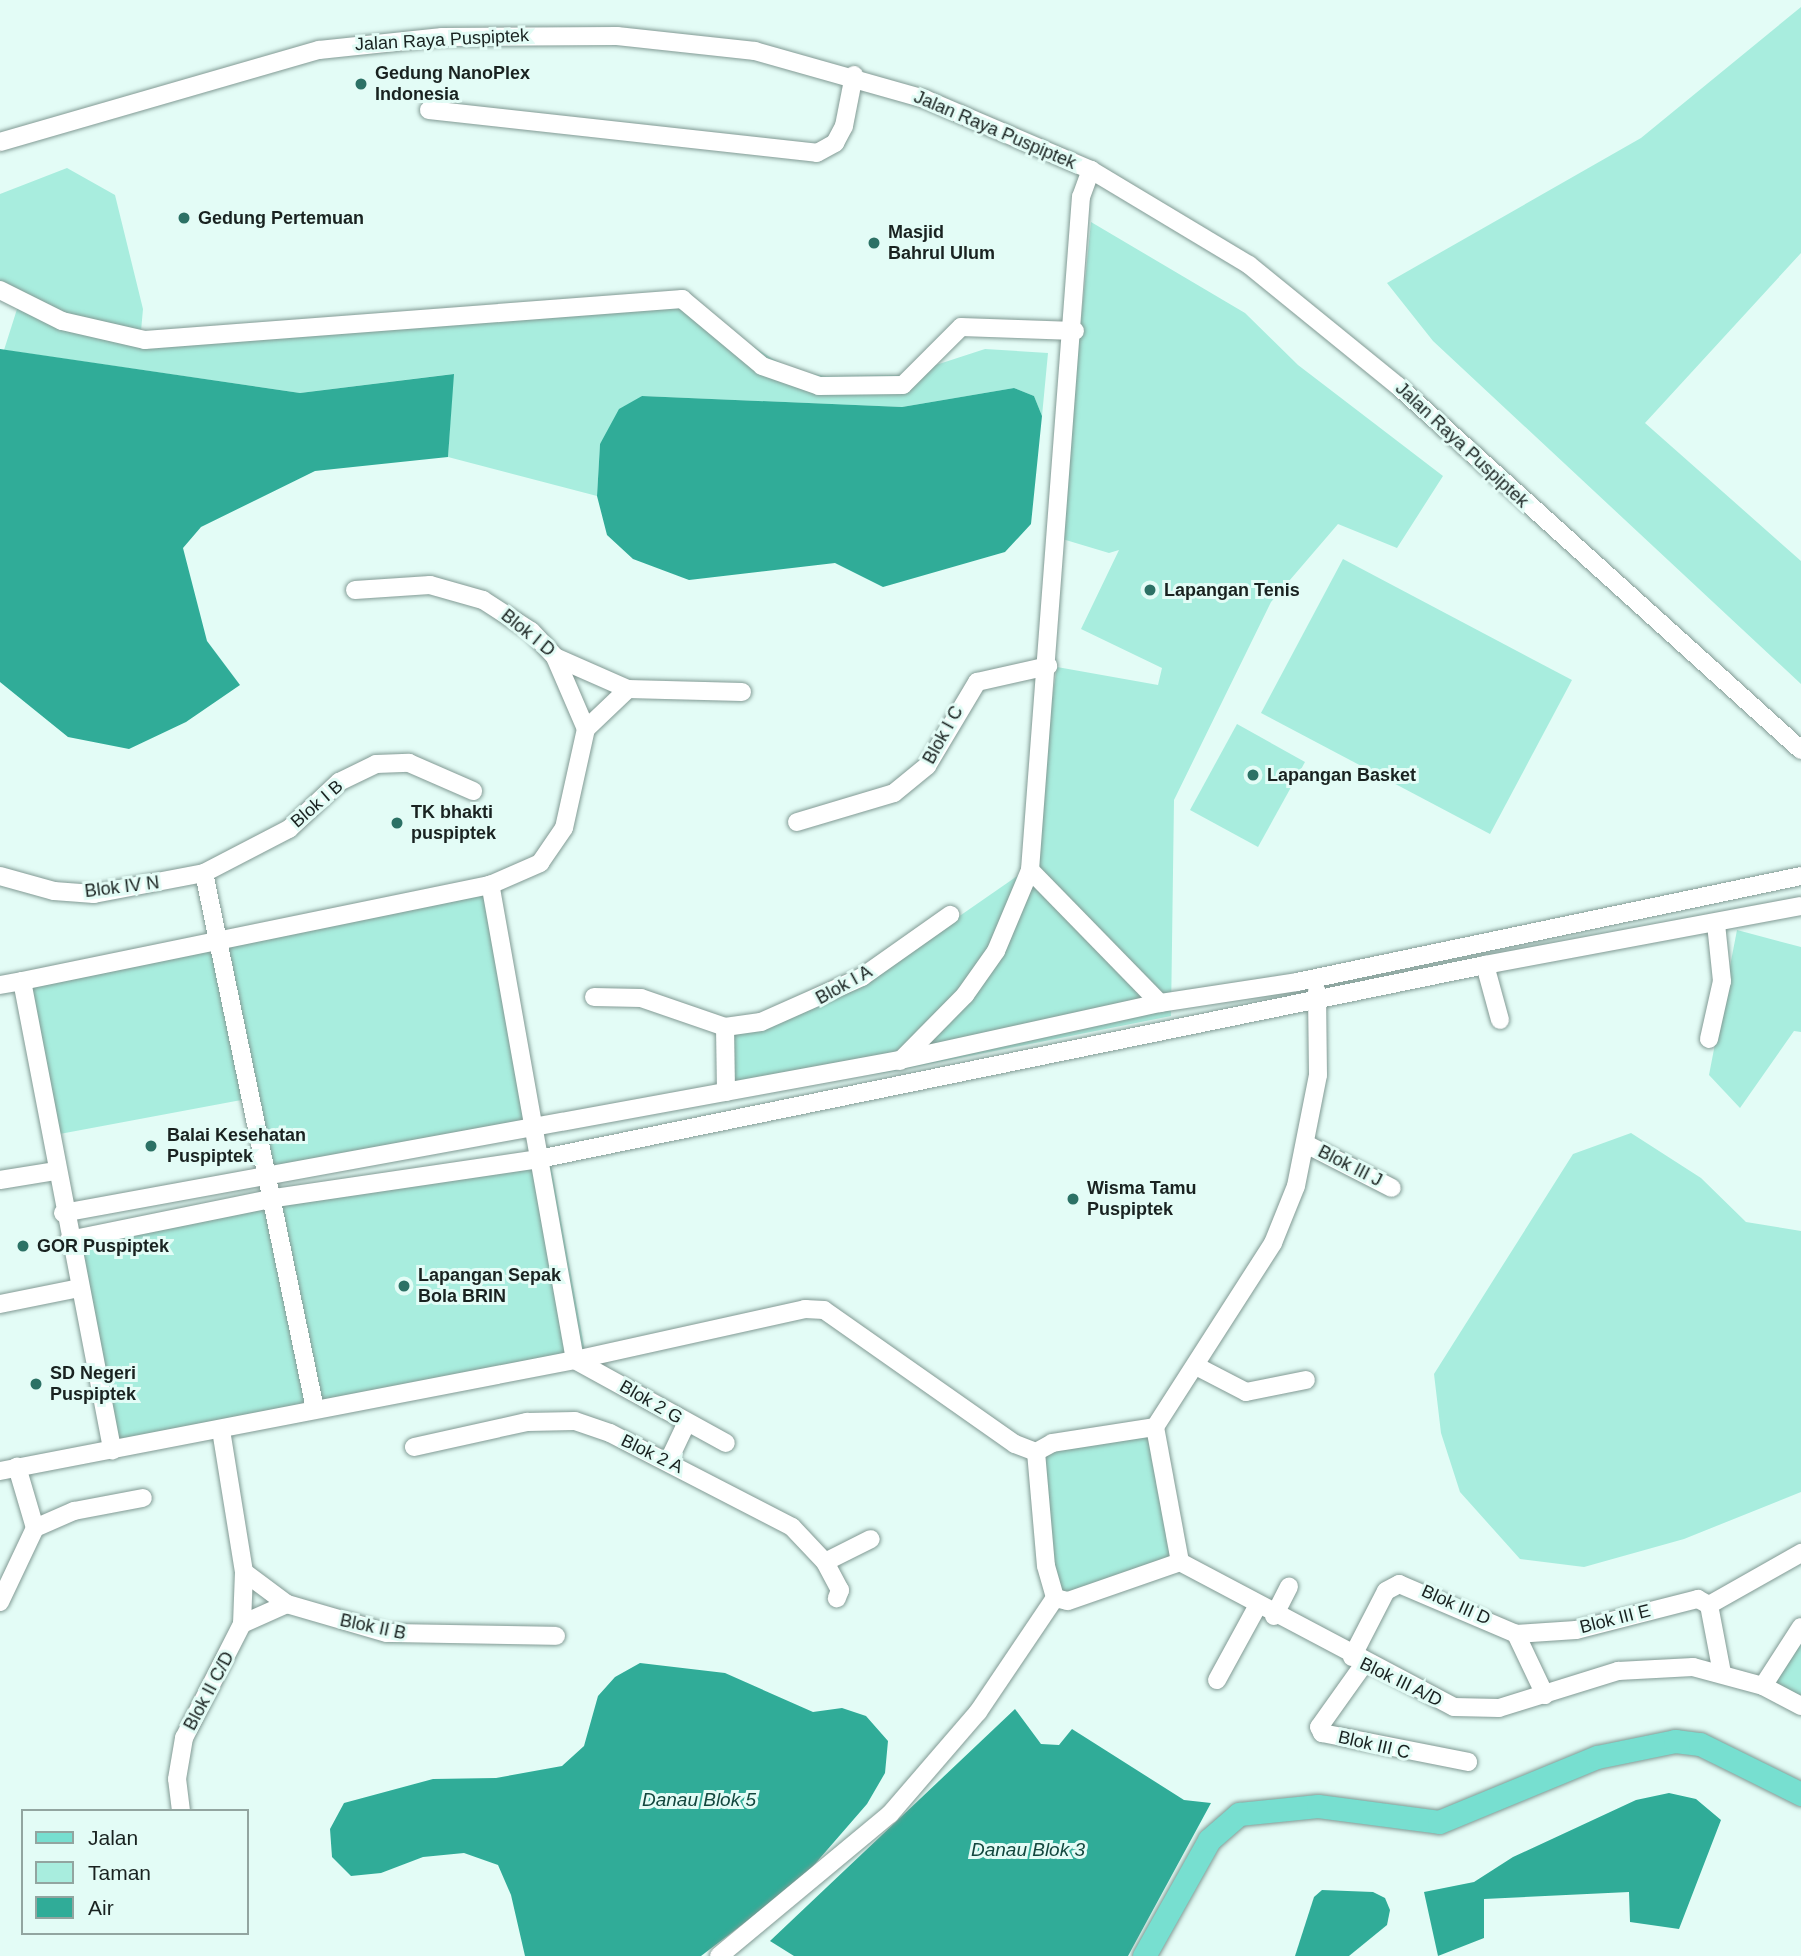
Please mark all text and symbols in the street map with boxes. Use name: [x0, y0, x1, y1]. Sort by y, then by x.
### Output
street label: Jalan Raya Puspiptek: [355, 25, 529, 55]
place label: Gedung NanoPlex Indonesia: [375, 63, 530, 106]
marker: Gedung NanoPlex Indonesia: [353, 76, 369, 92]
street label: Jalan Raya Puspiptek: [911, 86, 1079, 174]
place label: Gedung Pertemuan: [198, 207, 364, 229]
marker: Gedung Pertemuan: [176, 210, 192, 226]
place label: Masjid Bahrul Ulum: [888, 222, 995, 264]
marker: Masjid Bahrul Ulum: [866, 235, 882, 251]
street label: Jalan Raya Puspiptek: [1391, 378, 1533, 512]
place label: Lapangan Tenis: [1164, 579, 1300, 601]
marker: Lapangan Tenis: [1142, 582, 1158, 598]
street label: Blok I D: [497, 605, 559, 661]
street label: Blok I C: [918, 702, 968, 768]
place label: Lapangan Basket: [1267, 764, 1416, 786]
marker: Lapangan Basket: [1245, 767, 1261, 783]
street label: Blok I B: [287, 776, 347, 832]
place label: TK bhakti puspiptek: [411, 802, 496, 844]
marker: TK bhakti puspiptek: [389, 815, 405, 831]
street label: Blok IV N: [83, 872, 161, 902]
street label: Blok I A: [812, 961, 876, 1009]
place label: Balai Kesehatan Puspiptek: [167, 1125, 306, 1168]
marker: Balai Kesehatan Puspiptek: [141, 1136, 161, 1156]
street label: Blok III J: [1314, 1141, 1386, 1191]
place label: Wisma Tamu Puspiptek: [1087, 1178, 1197, 1220]
marker: Wisma Tamu Puspiptek: [1065, 1191, 1081, 1207]
place label: GOR Puspiptek: [37, 1235, 169, 1257]
marker: GOR Puspiptek: [15, 1238, 31, 1254]
place label: Lapangan Sepak Bola BRIN: [418, 1265, 561, 1308]
marker: Lapangan Sepak Bola BRIN: [396, 1278, 412, 1294]
place label: SD Negeri Puspiptek: [50, 1363, 136, 1406]
street label: Blok 2 G: [616, 1375, 686, 1429]
marker: SD Negeri Puspiptek: [28, 1376, 44, 1392]
street label: Blok 2 A: [617, 1430, 687, 1478]
street label: Blok III D: [1418, 1580, 1494, 1630]
street label: Blok III E: [1577, 1600, 1653, 1638]
street label: Blok II B: [338, 1609, 408, 1645]
street label: Blok II C/D: [179, 1648, 239, 1734]
street label: Blok III A/D: [1356, 1653, 1446, 1711]
street label: Blok III C: [1336, 1726, 1412, 1764]
water label: Danau Blok 5: [642, 1789, 756, 1811]
legend: [21, 1809, 248, 1935]
text: Jalan: [88, 1826, 138, 1849]
water label: Danau Blok 3: [971, 1839, 1085, 1861]
text: Taman: [88, 1861, 151, 1884]
text: Air: [88, 1896, 114, 1919]

